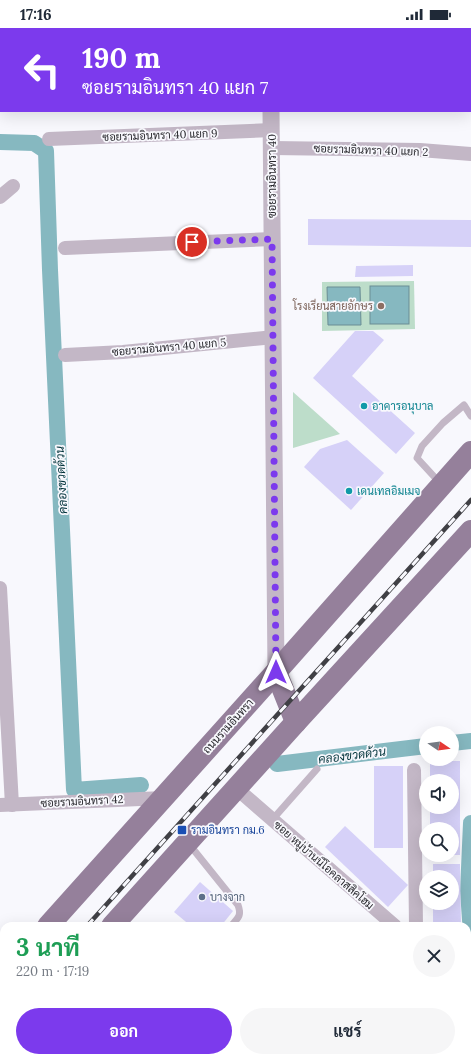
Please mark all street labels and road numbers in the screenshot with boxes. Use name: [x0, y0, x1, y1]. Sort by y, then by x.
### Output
street label: ซอยรามอินทรา 40 แยก 9: [102, 126, 218, 144]
street label: ซอยรามอินทรา 40: [265, 134, 279, 218]
street label: ซอยรามอินทรา 40 แยก 2: [313, 141, 429, 159]
street label: ซอยรามอินทรา 40 แยก 5: [111, 335, 227, 359]
street label: ถนนรามอินทรา: [200, 696, 256, 756]
street label: ซอยรามอินทรา 42: [40, 792, 124, 810]
street label: ซอย หมู่บ้านนีโอคลาสสิคโฮม: [270, 817, 378, 913]

